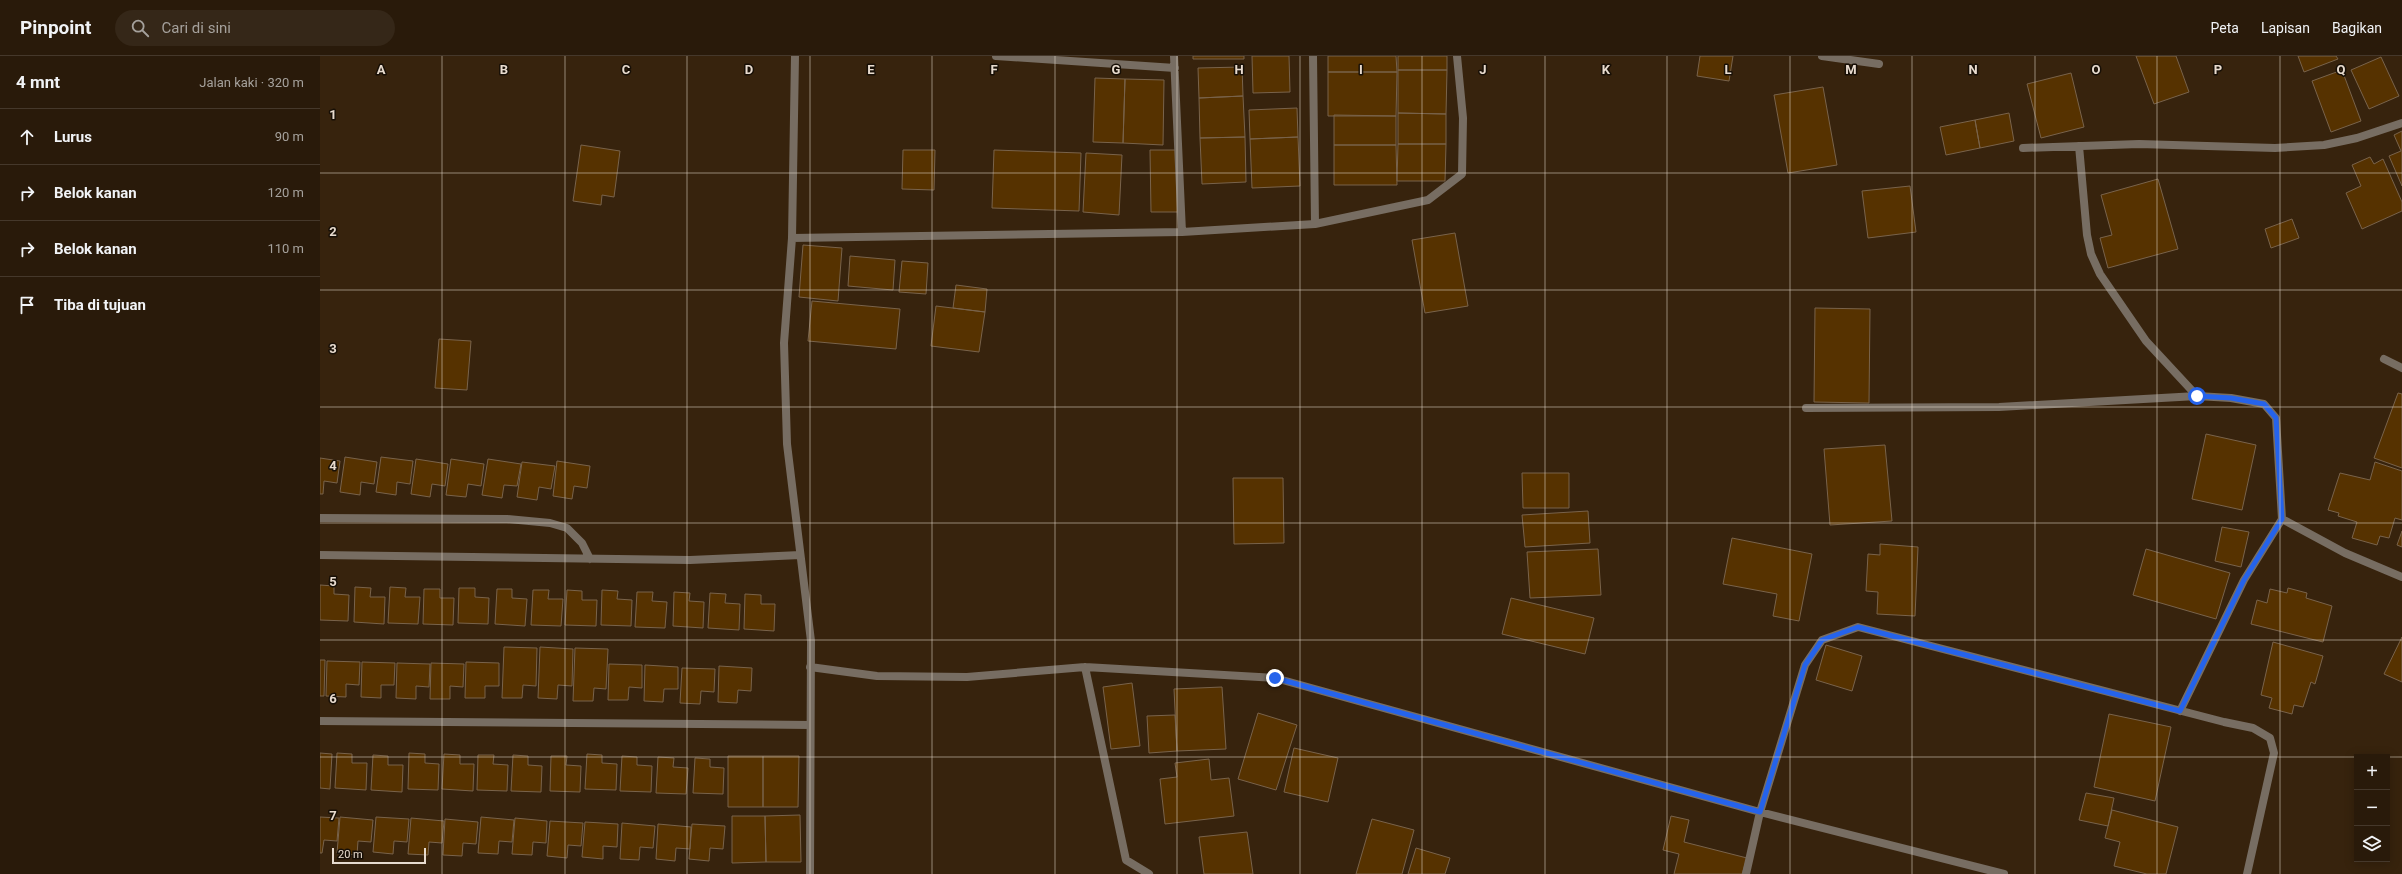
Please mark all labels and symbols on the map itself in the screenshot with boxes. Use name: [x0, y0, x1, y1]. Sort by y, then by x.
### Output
text: A: [377, 62, 386, 77]
text: B: [500, 62, 508, 77]
text: C: [622, 62, 631, 77]
text: D: [745, 62, 753, 77]
text: E: [867, 62, 875, 77]
text: F: [990, 62, 998, 77]
text: G: [1112, 62, 1121, 77]
text: H: [1234, 62, 1244, 77]
text: I: [1359, 62, 1363, 77]
text: J: [1479, 62, 1487, 77]
text: K: [1602, 62, 1611, 77]
text: L: [1724, 62, 1732, 77]
text: M: [1845, 62, 1857, 77]
text: N: [1968, 62, 1978, 77]
text: O: [2092, 62, 2101, 77]
text: P: [2214, 62, 2222, 77]
text: Q: [2337, 62, 2346, 77]
text: 1: [329, 107, 337, 122]
text: 2: [329, 224, 337, 239]
text: 3: [329, 341, 337, 356]
route start: [2188, 387, 2206, 405]
text: 4: [329, 458, 337, 473]
text: 5: [329, 574, 337, 589]
route end: [1266, 669, 1284, 687]
text: 6: [329, 691, 337, 706]
text: 7: [329, 808, 337, 823]
scale bar: [332, 846, 426, 865]

